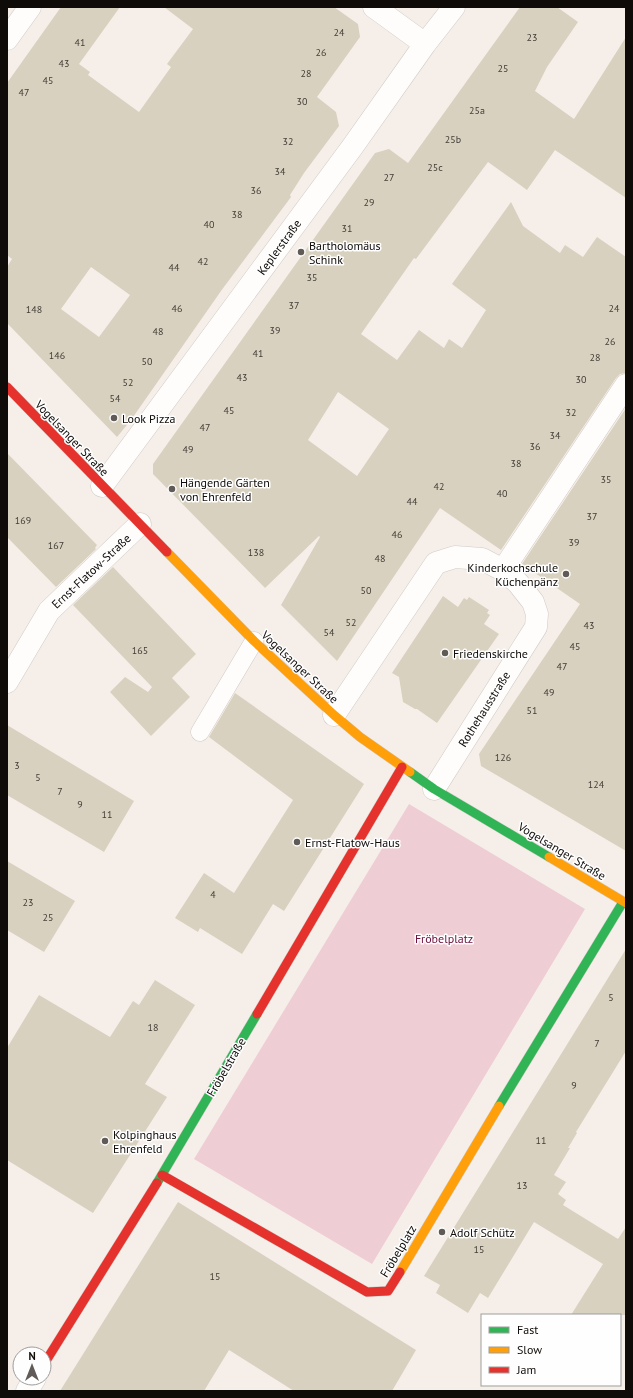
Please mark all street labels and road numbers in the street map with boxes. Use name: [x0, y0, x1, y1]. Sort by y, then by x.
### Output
street label: Keplerstraße: [254, 216, 304, 278]
street label: Vogelsanger Straße: [31, 396, 112, 479]
street label: Ernst-Flatow-Straße: [48, 530, 134, 612]
street label: Vogelsanger Straße: [258, 627, 342, 706]
street label: Rothehausstraße: [455, 669, 513, 749]
street label: Vogelsanger Straße: [515, 818, 609, 883]
street label: Fröbelstraße: [203, 1035, 249, 1099]
street label: Fröbelplatz: [377, 1222, 419, 1280]

